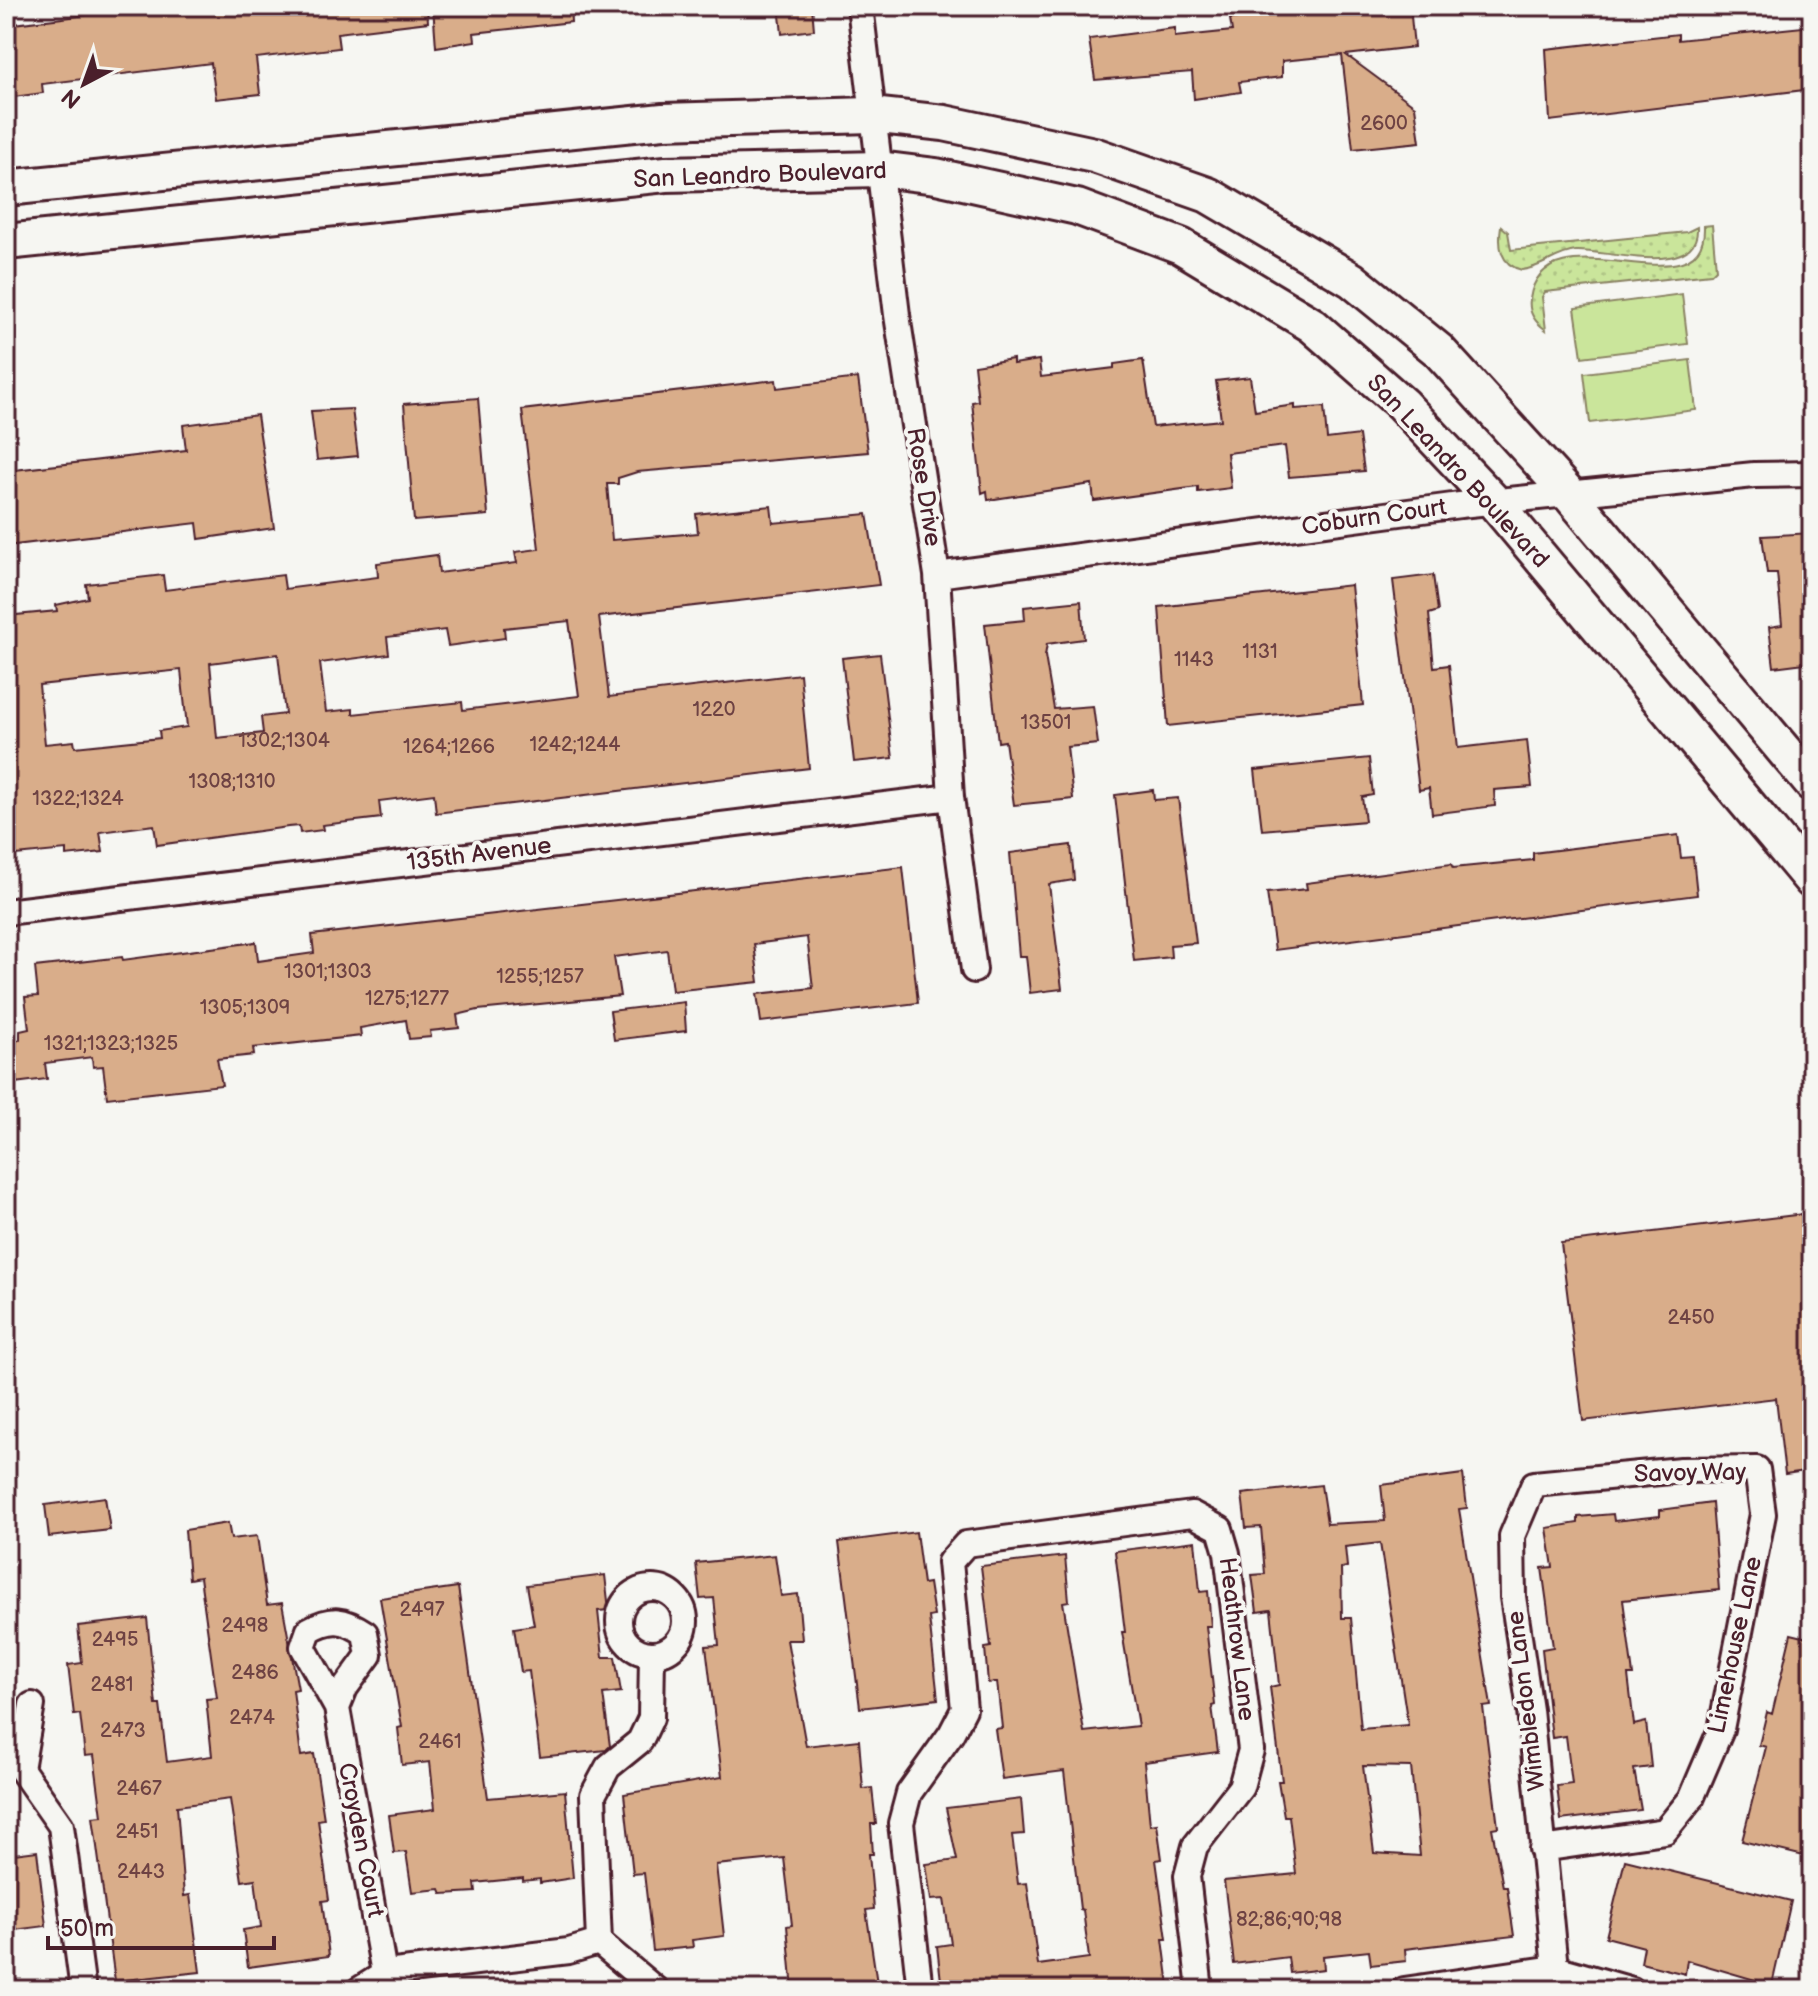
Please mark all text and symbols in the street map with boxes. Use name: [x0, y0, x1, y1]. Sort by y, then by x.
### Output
north arrow: [44, 44, 124, 124]
text: N: [57, 82, 87, 114]
house number: 2600: [1360, 112, 1408, 136]
street label: San Leandro Boulevard: [633, 156, 887, 194]
street label: San Leandro Boulevard: [1361, 368, 1555, 574]
street label: Rose Drive: [900, 426, 948, 548]
street label: Coburn Court: [1300, 492, 1449, 542]
house number: 1131: [1242, 640, 1278, 664]
house number: 1143: [1174, 648, 1214, 672]
house number: 1220: [692, 698, 736, 722]
house number: 13501: [1021, 711, 1072, 735]
house number: 1302;1304: [238, 729, 330, 753]
house number: 1242;1244: [530, 733, 621, 757]
house number: 1264;1266: [403, 735, 495, 759]
house number: 1308;1310: [188, 770, 276, 794]
house number: 1322;1324: [32, 787, 124, 811]
street label: 135th Avenue: [405, 831, 553, 877]
house number: 1301;1303: [284, 960, 372, 984]
house number: 1255;1257: [496, 965, 584, 989]
house number: 1275;1277: [365, 987, 449, 1011]
house number: 1305;1309: [200, 996, 290, 1020]
house number: 1321;1323;1325: [44, 1032, 178, 1056]
house number: 2450: [1668, 1306, 1714, 1330]
street label: Savoy Way: [1634, 1458, 1747, 1488]
street label: Limehouse Lane: [1702, 1554, 1768, 1736]
street label: Heathrow Lane: [1213, 1555, 1261, 1723]
house number: 2497: [399, 1598, 445, 1622]
street label: Wimbledon Lane: [1501, 1609, 1551, 1793]
house number: 2498: [222, 1614, 268, 1638]
house number: 2495: [92, 1628, 138, 1652]
house number: 2486: [231, 1661, 279, 1685]
house number: 2481: [90, 1673, 134, 1697]
house number: 2474: [229, 1706, 275, 1730]
house number: 2473: [100, 1719, 146, 1743]
house number: 2461: [418, 1730, 462, 1754]
street label: Croyden Court: [332, 1760, 390, 1920]
house number: 2467: [116, 1777, 162, 1801]
house number: 2451: [116, 1820, 158, 1844]
house number: 2443: [117, 1860, 165, 1884]
scale bar: [48, 1900, 274, 1950]
house number: 82;86;90;98: [1236, 1908, 1342, 1932]
text: 50 m: [60, 1914, 114, 1943]

